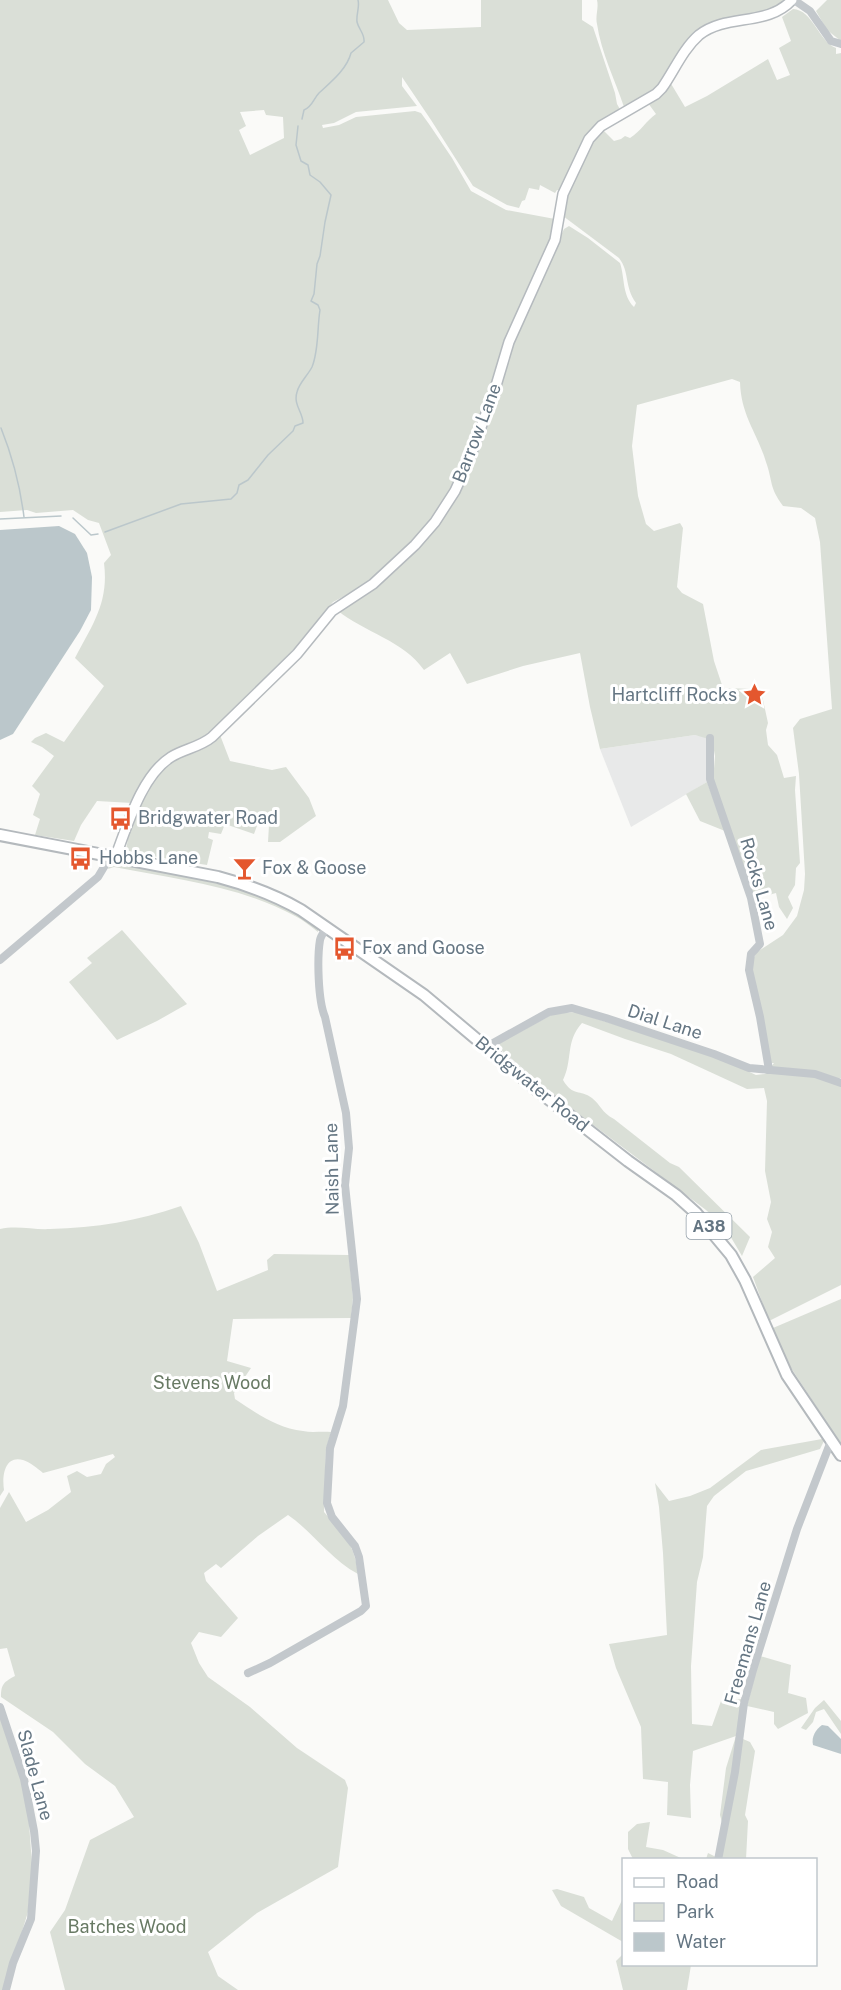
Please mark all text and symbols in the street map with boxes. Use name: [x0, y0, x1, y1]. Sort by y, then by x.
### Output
street label: Barrow Lane: [448, 380, 505, 486]
place icon: Hartcliff Rocks: [742, 682, 768, 708]
place label: Hartcliff Rocks: [611, 684, 737, 705]
bus stop icon: Bridgwater Road: [107, 805, 133, 831]
place label: Bridgwater Road: [138, 807, 278, 828]
street label: Rocks Lane: [736, 835, 783, 933]
bus stop icon: Hobbs Lane: [68, 845, 94, 871]
place label: Hobbs Lane: [99, 847, 198, 868]
bar icon: Fox & Goose: [231, 855, 257, 881]
place label: Fox & Goose: [262, 857, 366, 878]
bus stop icon: Fox and Goose: [331, 935, 357, 961]
place label: Fox and Goose: [362, 937, 485, 958]
street label: Dial Lane: [625, 1000, 705, 1043]
street label: Bridgwater Road: [471, 1031, 593, 1136]
street label: Naish Lane: [320, 1123, 343, 1215]
road number: A38: [686, 1213, 732, 1239]
park label: Stevens Wood: [153, 1372, 271, 1393]
street label: Freemans Lane: [720, 1579, 775, 1707]
street label: Slade Lane: [13, 1727, 58, 1823]
legend: [622, 1858, 817, 1966]
text: Road: [676, 1871, 719, 1892]
text: Park: [676, 1901, 714, 1922]
park label: Batches Wood: [67, 1916, 187, 1937]
text: Water: [676, 1931, 726, 1952]

